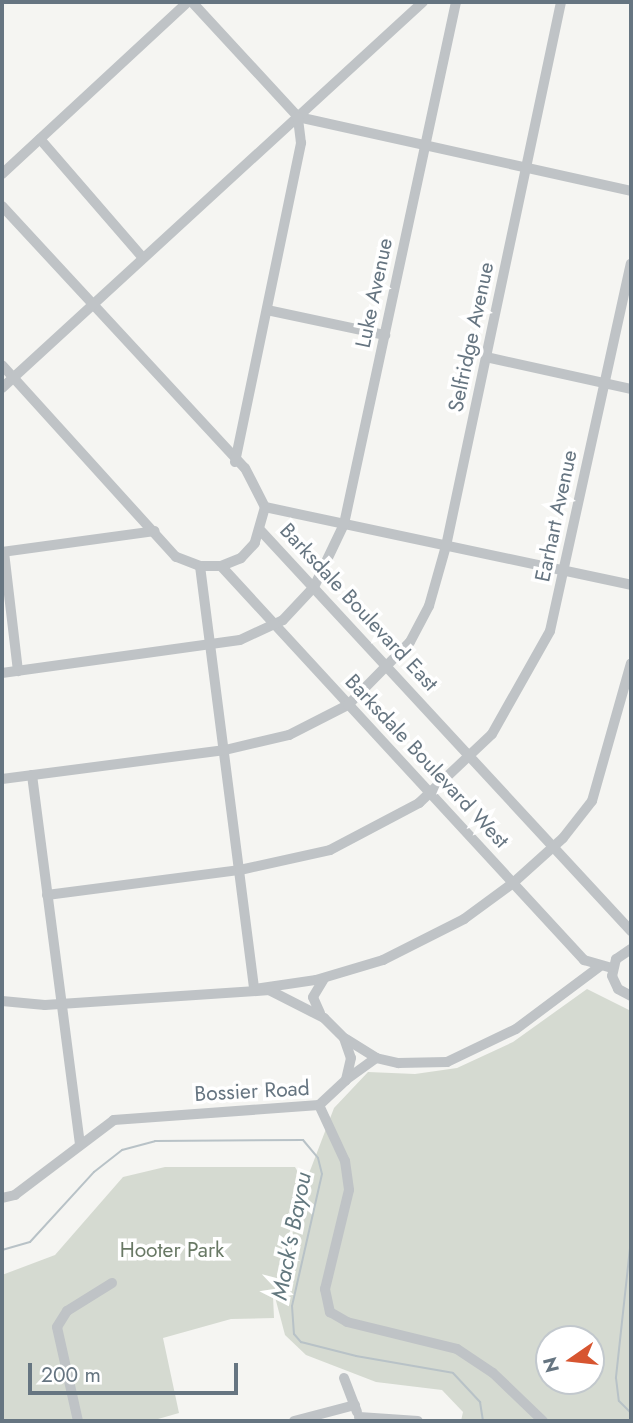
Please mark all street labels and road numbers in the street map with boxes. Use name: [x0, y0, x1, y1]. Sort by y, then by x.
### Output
street label: Luke Avenue: [350, 236, 398, 350]
street label: Selfridge Avenue: [443, 260, 499, 414]
street label: Earhart Avenue: [530, 448, 582, 584]
street label: Barksdale Boulevard East: [275, 518, 443, 696]
street label: Barksdale Boulevard West: [340, 669, 514, 853]
street label: Bossier Road: [194, 1075, 310, 1107]

